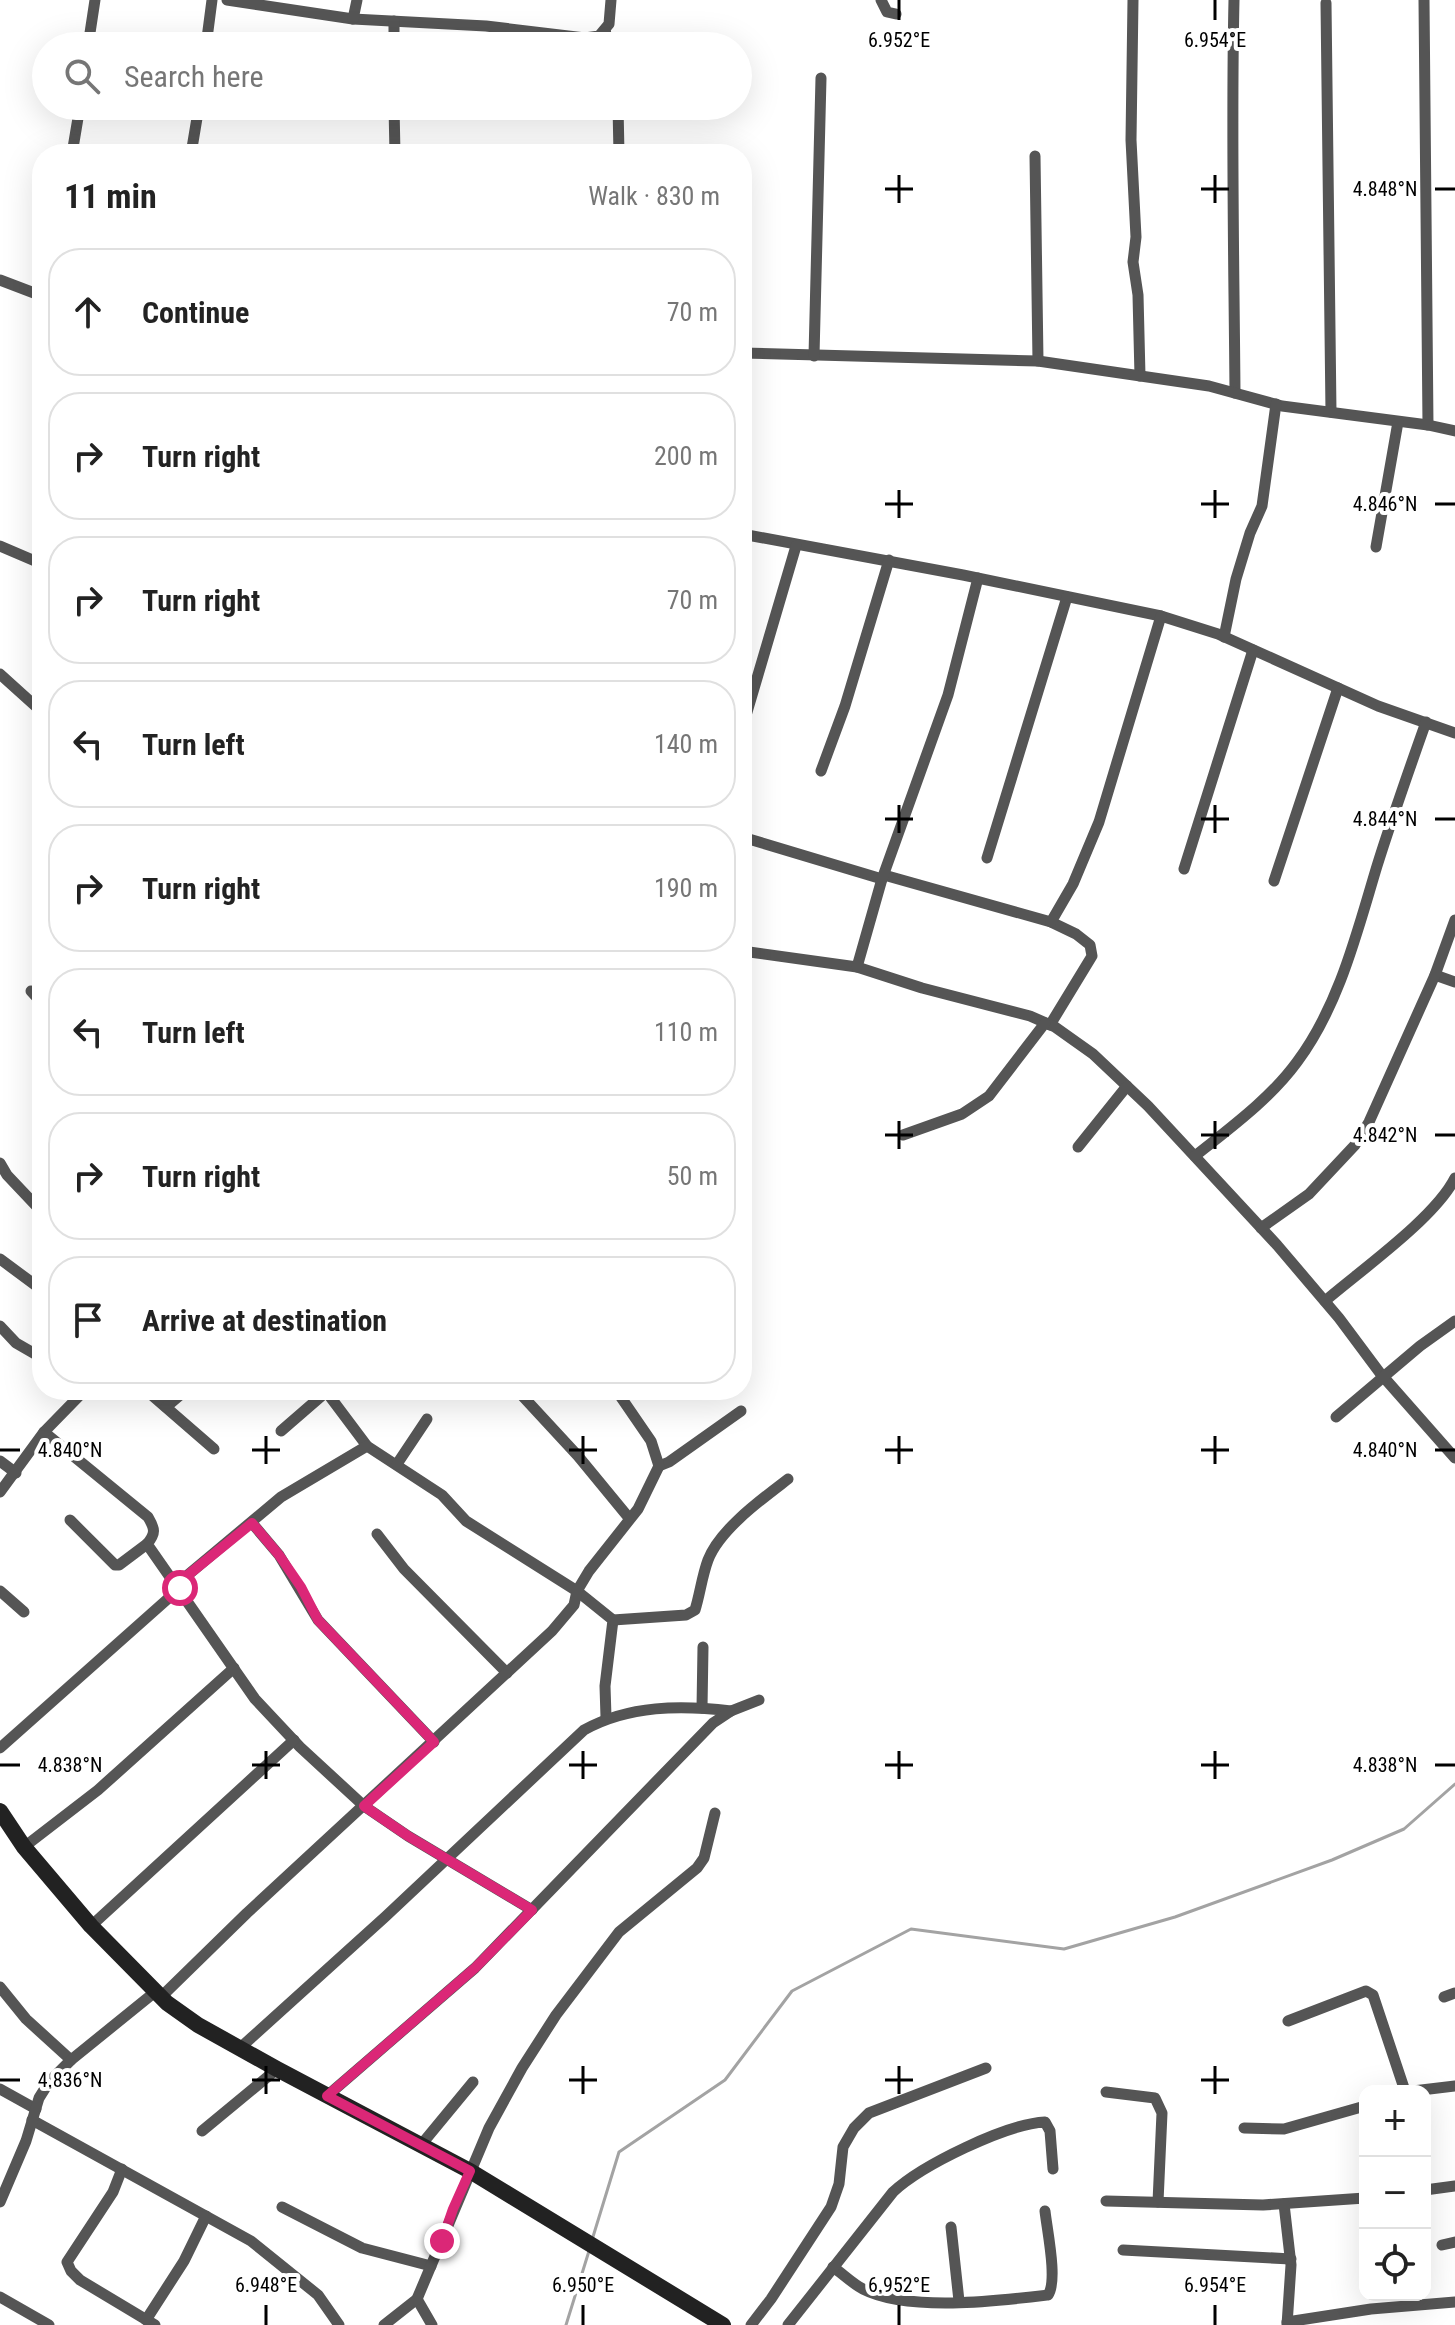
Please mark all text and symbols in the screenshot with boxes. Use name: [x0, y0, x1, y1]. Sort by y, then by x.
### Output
text: 6.952°E: [868, 28, 930, 52]
text: 6.954°E: [1184, 28, 1246, 52]
search box: [32, 32, 752, 120]
icon: search: [60, 54, 104, 98]
text: Search here: [124, 59, 264, 94]
text: 11 min: [64, 176, 157, 216]
text: 4.848°N: [1353, 177, 1417, 201]
text: Walk · 830 m: [588, 181, 720, 211]
icon: ahead: [66, 290, 110, 334]
text: Continue: [142, 295, 249, 330]
text: 70 m: [667, 297, 718, 327]
icon: right: [66, 434, 110, 478]
text: Turn right: [142, 439, 260, 474]
text: 200 m: [654, 441, 718, 471]
text: 4.846°N: [1353, 492, 1417, 516]
icon: right: [66, 578, 110, 622]
text: Turn right: [142, 583, 260, 618]
text: 70 m: [667, 585, 718, 615]
icon: left: [66, 722, 110, 766]
text: Turn left: [142, 727, 245, 762]
text: 140 m: [654, 729, 718, 759]
text: 4.844°N: [1353, 807, 1417, 831]
icon: right: [66, 866, 110, 910]
text: Turn right: [142, 871, 260, 906]
text: 190 m: [654, 873, 718, 903]
icon: left: [66, 1010, 110, 1054]
text: Turn left: [142, 1015, 245, 1050]
text: 110 m: [654, 1017, 718, 1047]
text: 4.842°N: [1353, 1123, 1417, 1147]
icon: right: [66, 1154, 110, 1198]
text: Turn right: [142, 1159, 260, 1194]
text: 50 m: [667, 1161, 718, 1191]
icon: arrive: [66, 1298, 110, 1342]
text: Arrive at destination: [142, 1303, 387, 1338]
text: 4.840°N: [38, 1438, 102, 1462]
text: 4.840°N: [1353, 1438, 1417, 1462]
route start: [162, 1570, 198, 1606]
text: 4.838°N: [38, 1753, 102, 1777]
text: 4.838°N: [1353, 1753, 1417, 1777]
text: 4.836°N: [38, 2068, 102, 2092]
map controls: [1359, 2085, 1431, 2301]
button: +: [1359, 2085, 1431, 2157]
button: −: [1359, 2157, 1431, 2229]
route end: [424, 2223, 460, 2259]
button: locate: [1359, 2229, 1431, 2301]
text: 6.948°E: [235, 2273, 297, 2297]
text: 6.950°E: [552, 2273, 614, 2297]
text: 6.952°E: [868, 2273, 930, 2297]
text: 6.954°E: [1184, 2273, 1246, 2297]

